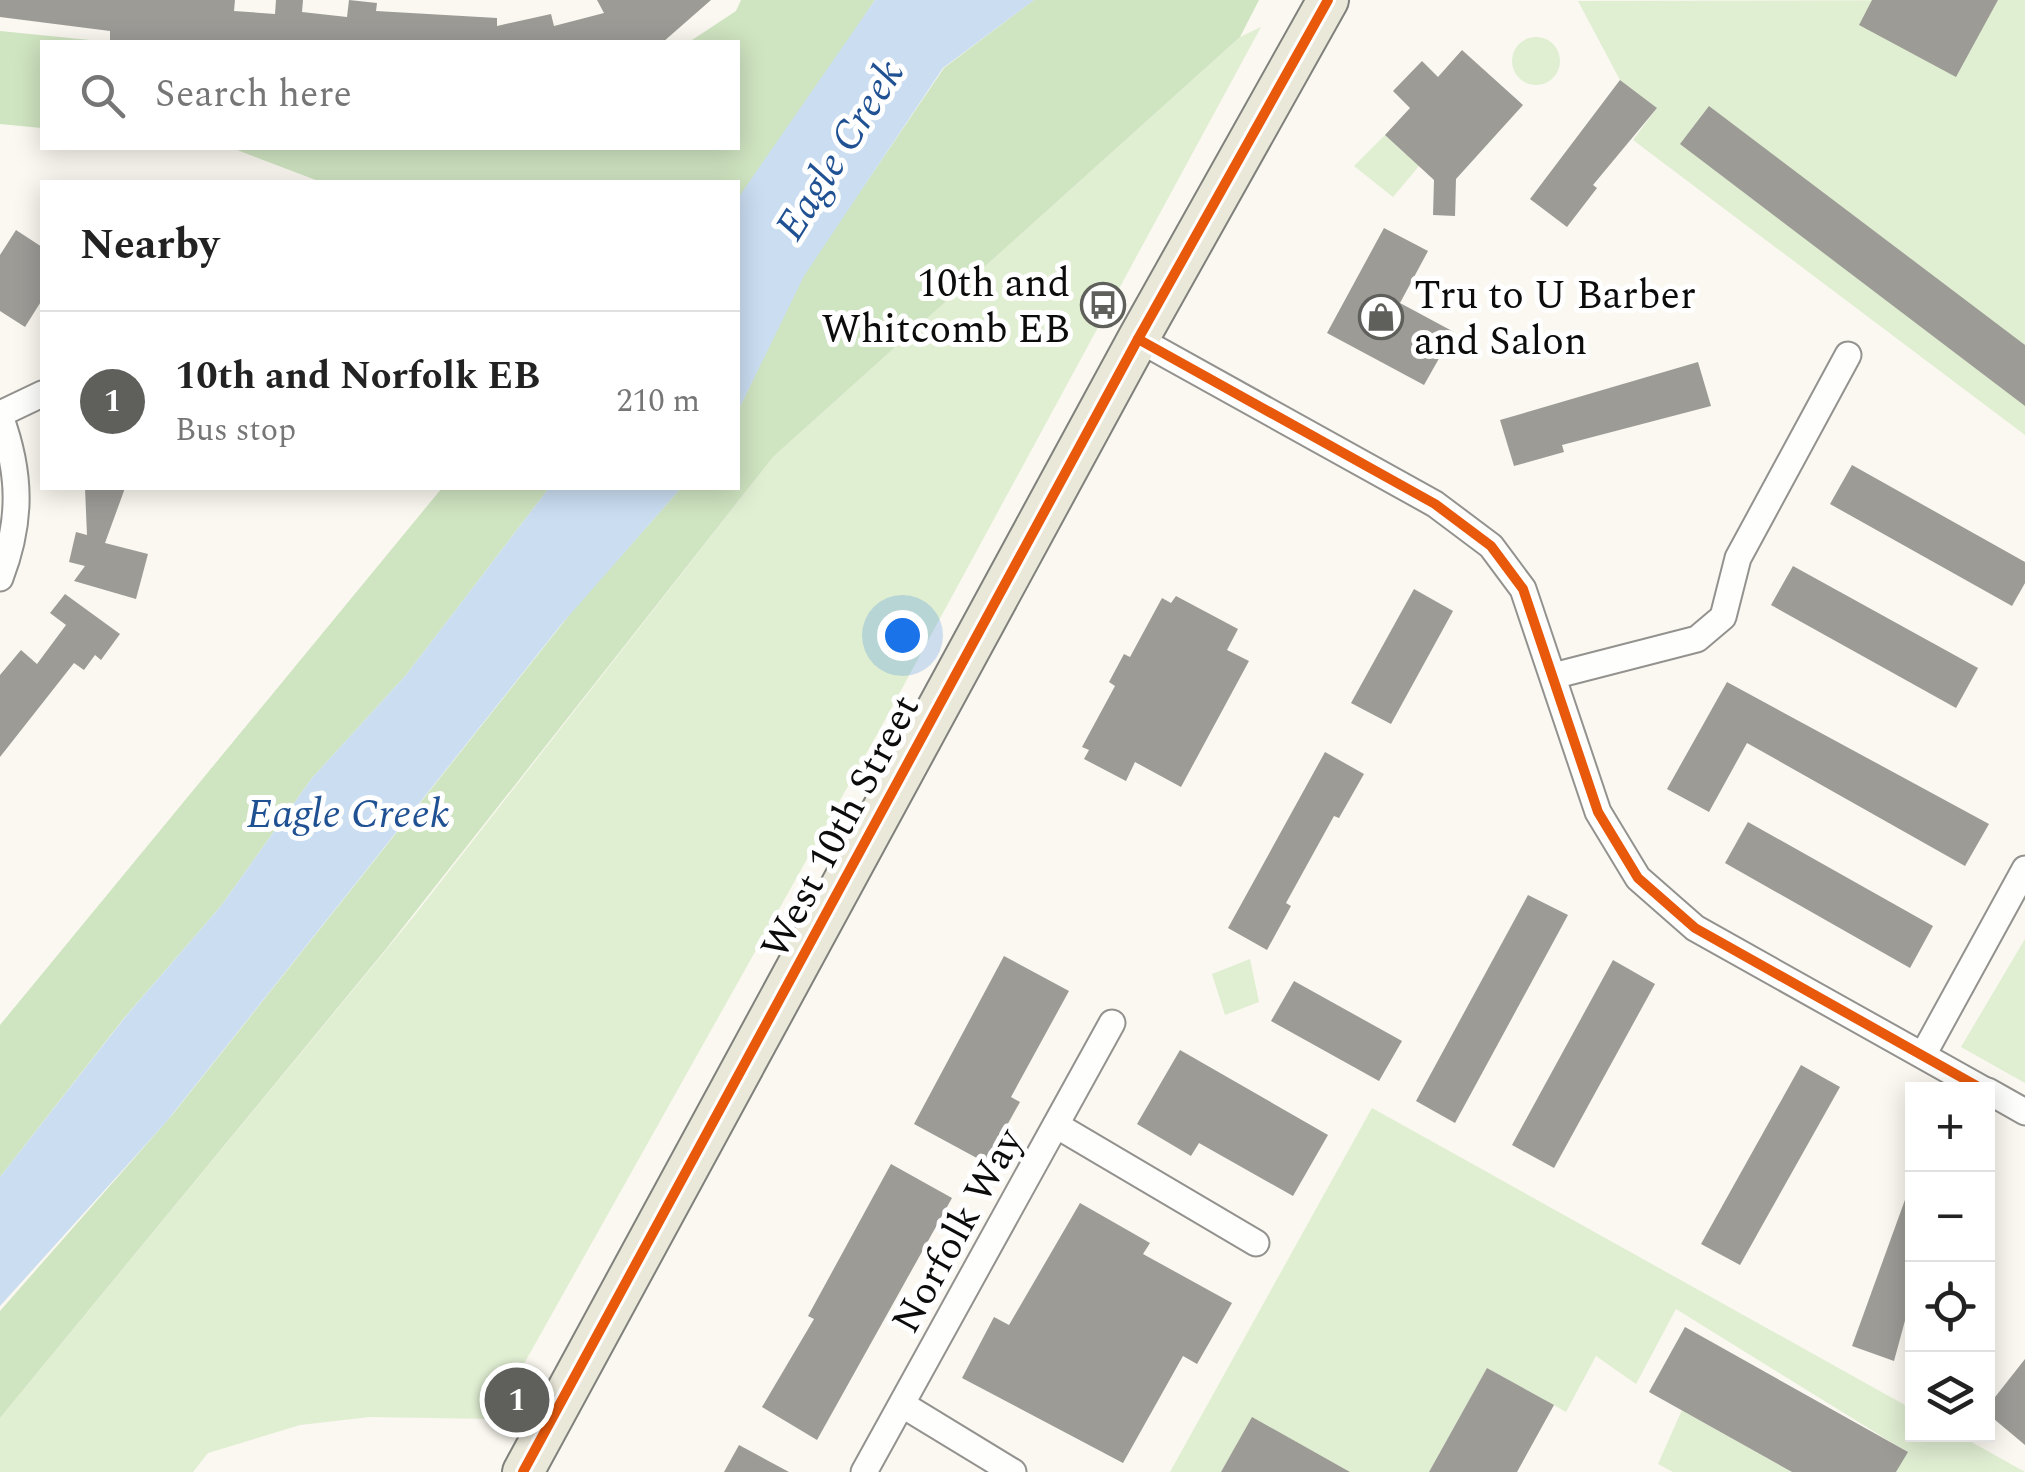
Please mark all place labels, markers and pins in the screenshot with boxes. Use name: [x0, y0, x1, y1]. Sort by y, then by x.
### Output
place label: 10th and Whitcomb EB: [821, 254, 1070, 361]
place label: Tru to U Barber and Salon: [1414, 266, 1696, 373]
bus stop icon: 10th and Whitcomb EB: [1080, 282, 1126, 328]
shop icon: Tru to U Barber and Salon: [1358, 294, 1404, 340]
pin: 1: [484, 1362, 550, 1438]

